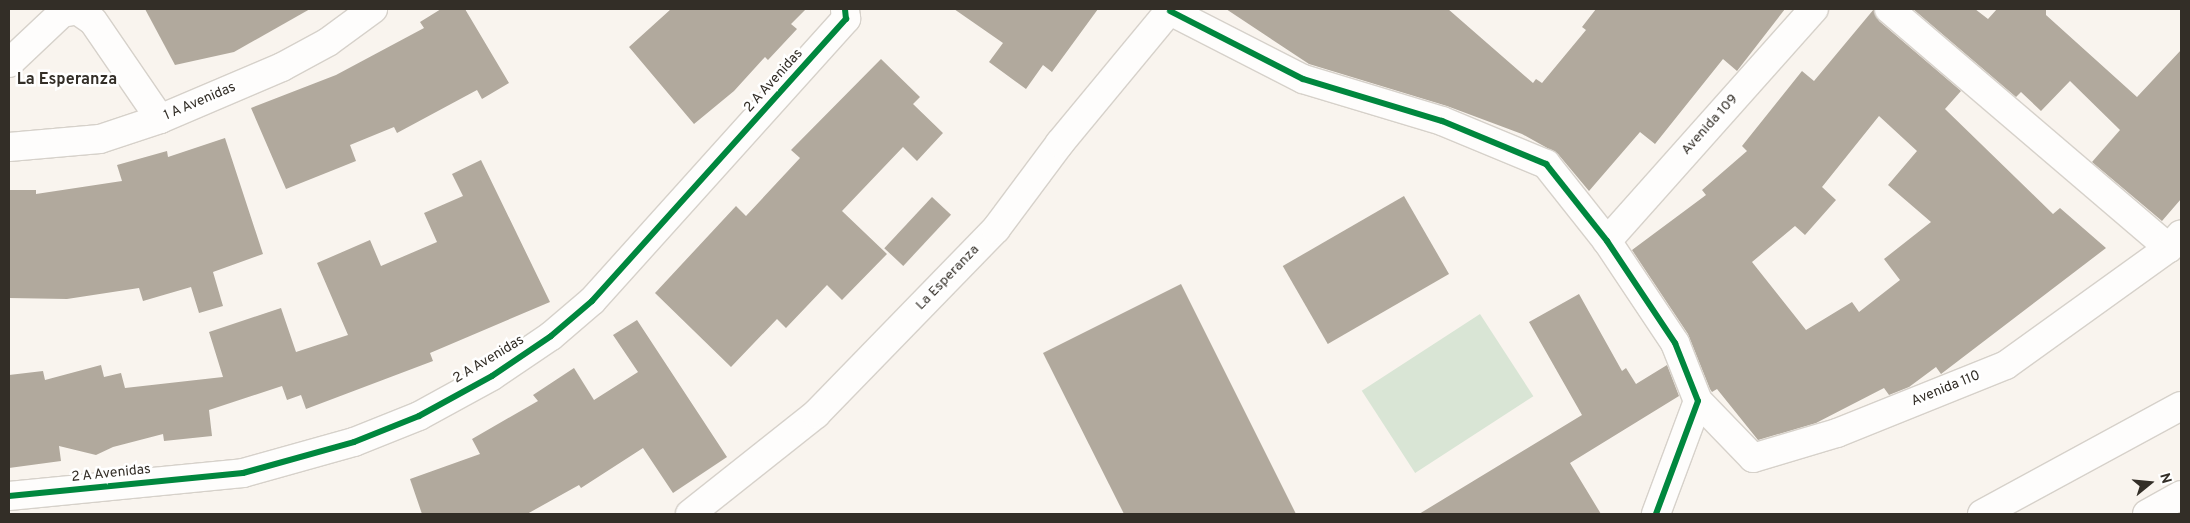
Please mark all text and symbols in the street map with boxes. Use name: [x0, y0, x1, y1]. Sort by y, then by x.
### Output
street label: 2 A Avenidas: [741, 45, 807, 117]
district label: La Esperanza: [17, 70, 117, 90]
street label: 1 A Avenidas: [161, 79, 239, 125]
street label: Avenida 109: [1678, 91, 1742, 159]
street label: La Esperanza: [913, 242, 983, 314]
street label: 2 A Avenidas: [450, 332, 528, 388]
street label: Avenida 110: [1909, 368, 1983, 410]
north arrow: [2125, 458, 2175, 508]
street label: 2 A Avenidas: [70, 461, 152, 487]
text: N: [2155, 471, 2174, 486]

